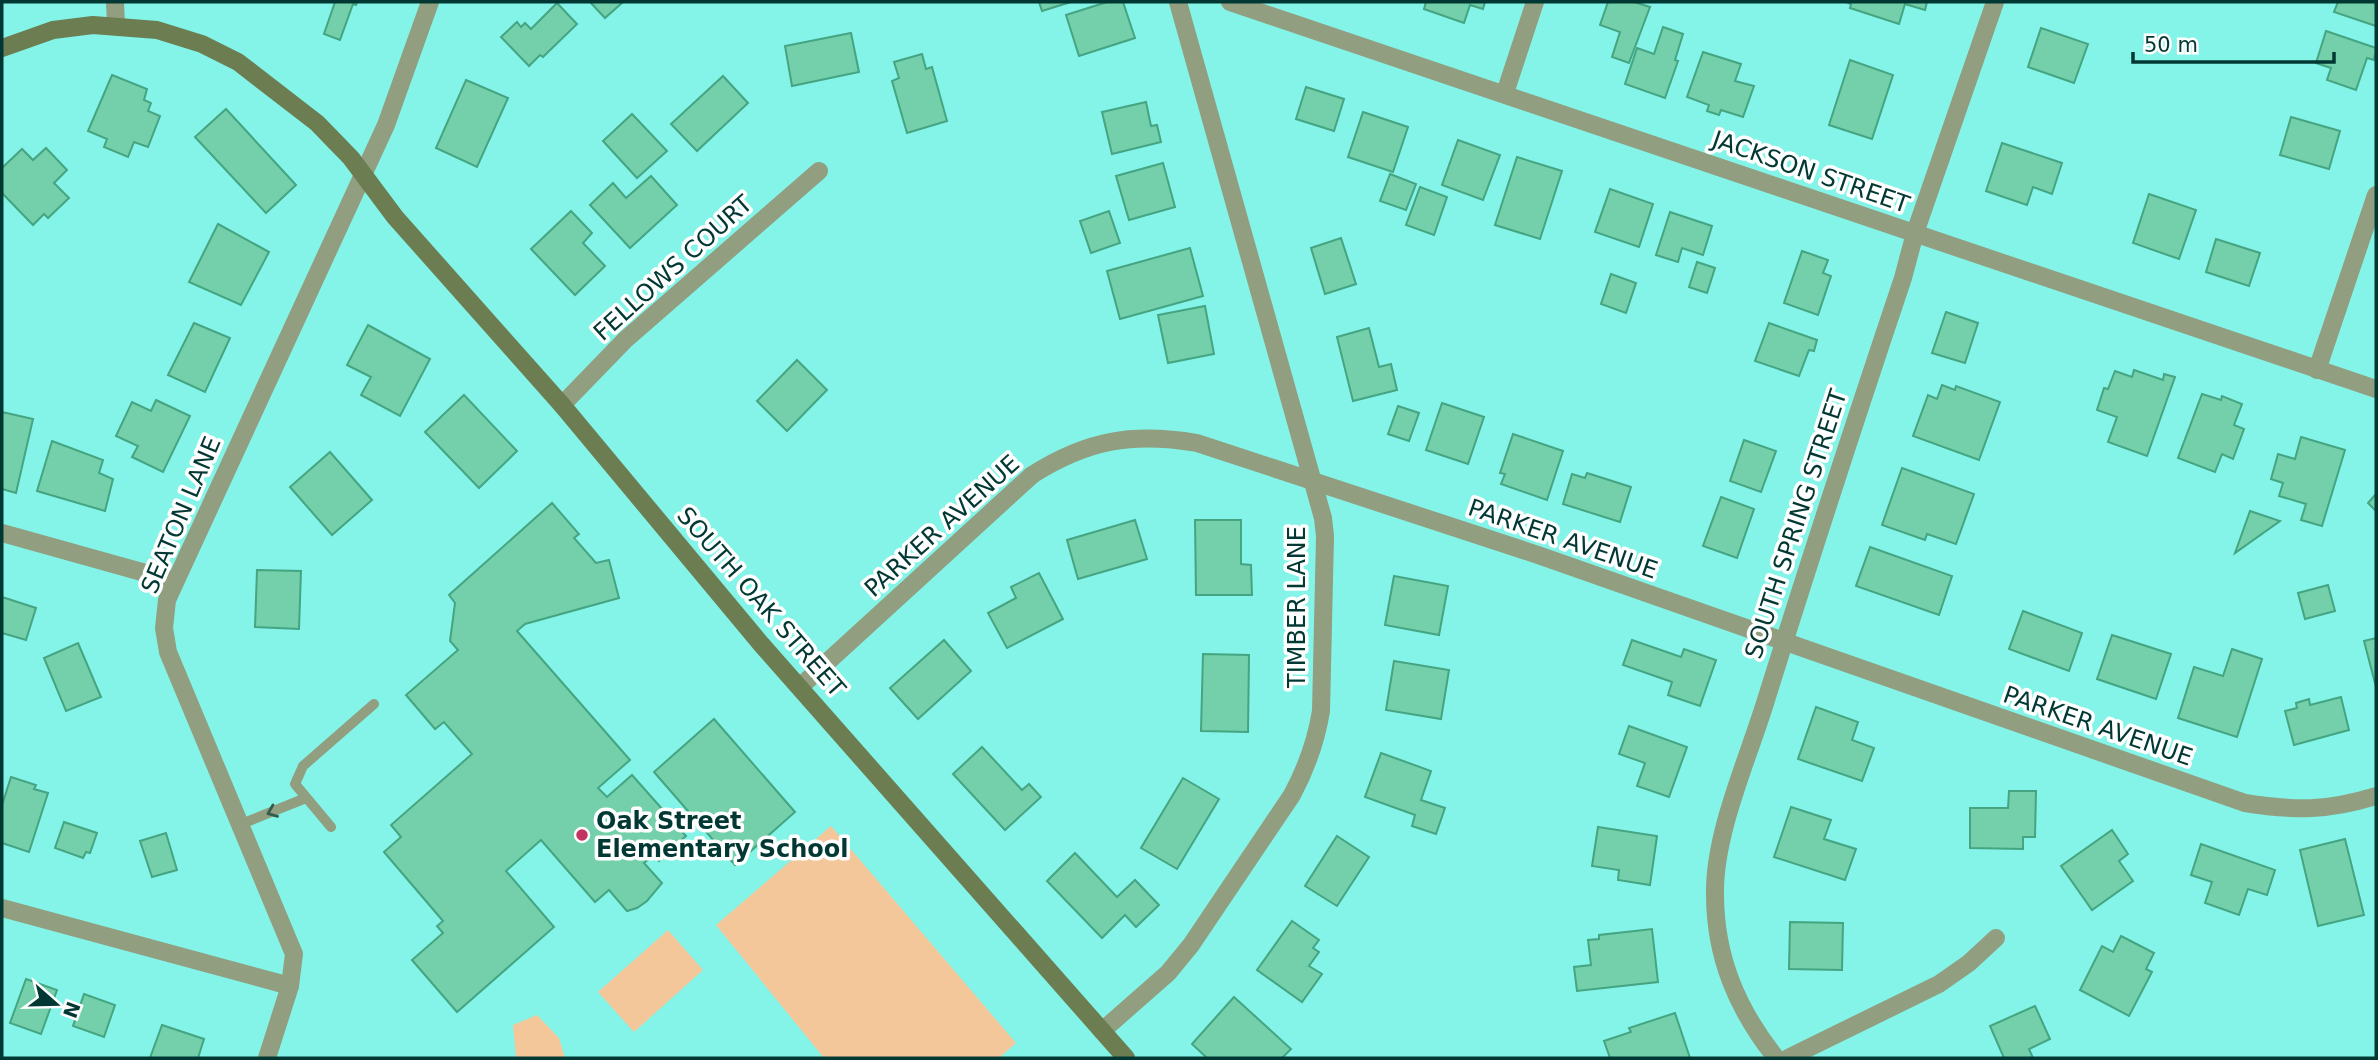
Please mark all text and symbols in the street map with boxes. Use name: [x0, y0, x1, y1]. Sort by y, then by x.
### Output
scale bar: [2133, 21, 2334, 65]
text: 50 m: [2144, 33, 2198, 57]
street label: JACKSON STREET: [1707, 125, 1913, 219]
street label: FELLOWS COURT: [588, 189, 758, 346]
street label: SOUTH SPRING STREET: [1739, 386, 1853, 662]
street label: SEATON LANE: [135, 432, 227, 598]
street label: PARKER AVENUE: [859, 449, 1025, 603]
street label: PARKER AVENUE: [1465, 493, 1661, 585]
street label: SOUTH OAK STREET: [671, 502, 851, 703]
street label: TIMBER LANE: [1283, 526, 1311, 689]
street label: PARKER AVENUE: [2000, 680, 2196, 772]
one-way arrow: [267, 803, 279, 817]
place label: Oak Street Elementary School: [596, 807, 849, 863]
marker: Oak Street Elementary School: [574, 827, 590, 843]
north arrow: [21, 969, 91, 1039]
text: N: [59, 999, 85, 1021]

